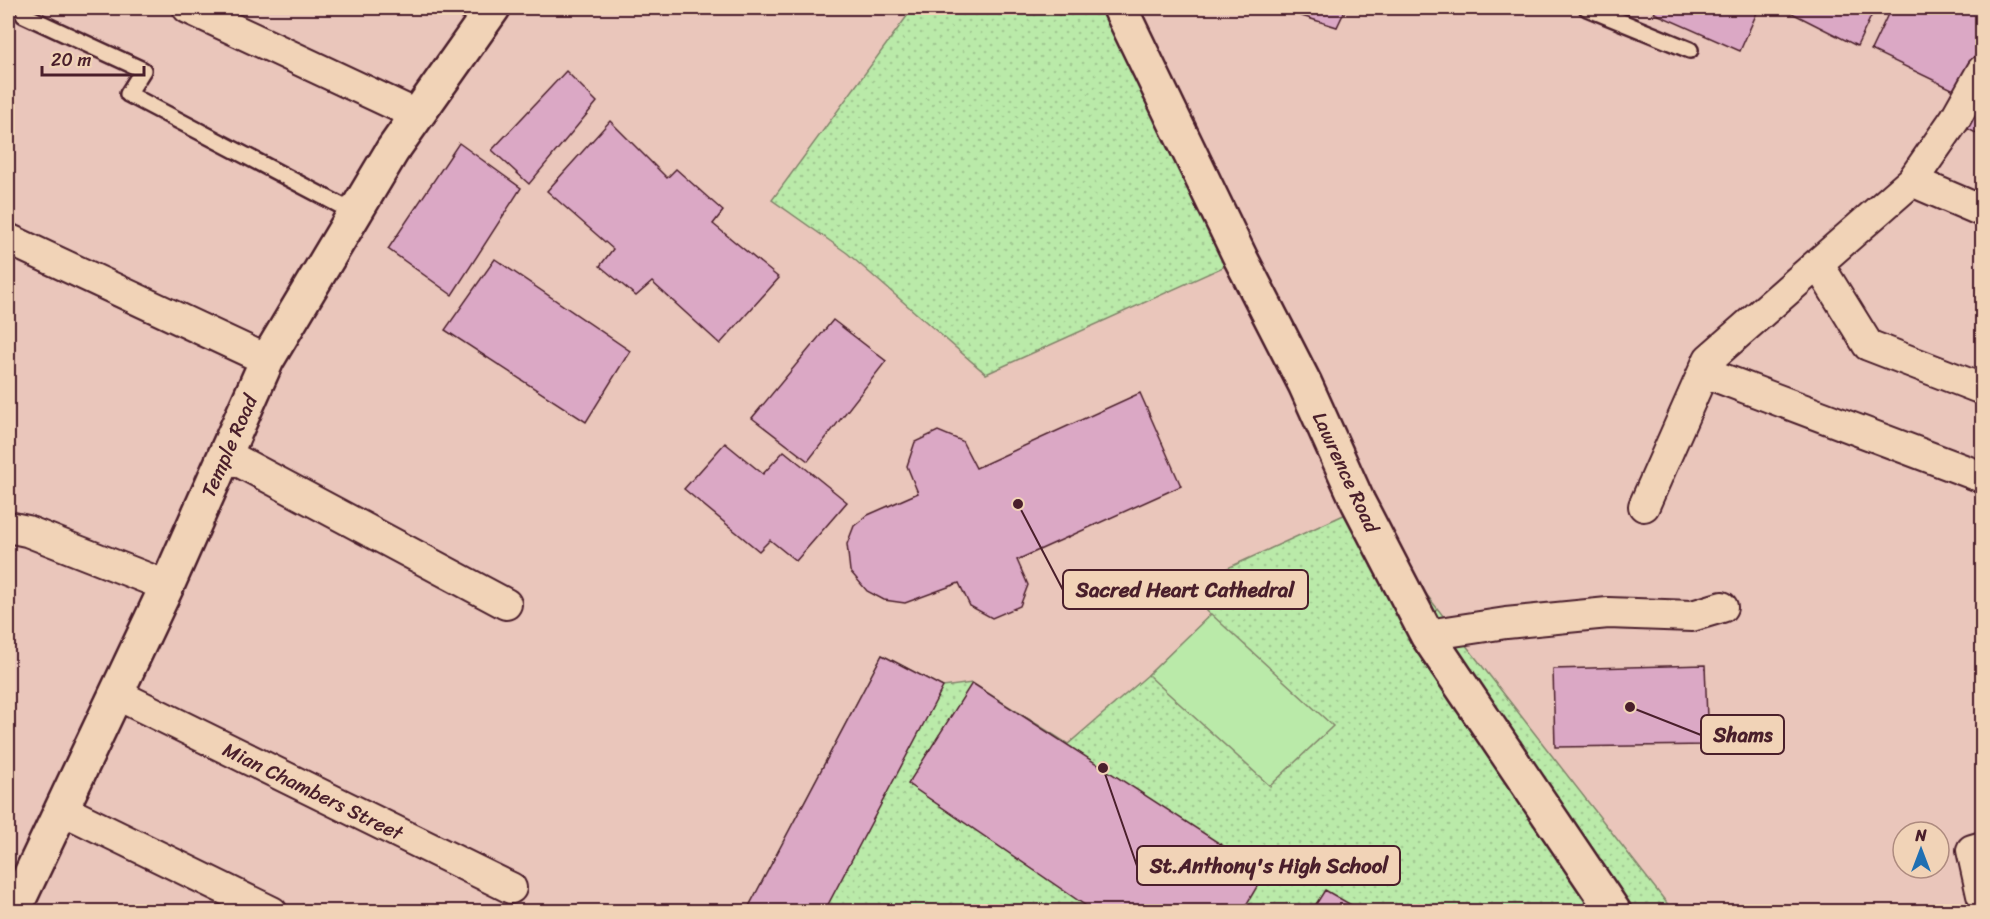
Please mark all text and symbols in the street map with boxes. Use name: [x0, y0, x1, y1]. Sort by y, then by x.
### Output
scale bar: [42, 39, 144, 77]
text: 20 m: [51, 44, 91, 76]
street label: Temple Road: [191, 388, 268, 503]
street label: Lawrence Road: [1302, 406, 1390, 540]
callout: Sacred Heart Cathedral: [1063, 570, 1308, 609]
text: Sacred Heart Cathedral: [1075, 571, 1295, 609]
callout: Shams: [1701, 715, 1784, 754]
text: Shams: [1712, 716, 1773, 754]
street label: Mian Chambers Street: [216, 732, 410, 851]
north arrow: [1891, 820, 1951, 880]
text: N: [1914, 821, 1927, 850]
callout: St.Anthony's High School: [1137, 846, 1400, 885]
text: St.Anthony's High School: [1149, 847, 1389, 885]

